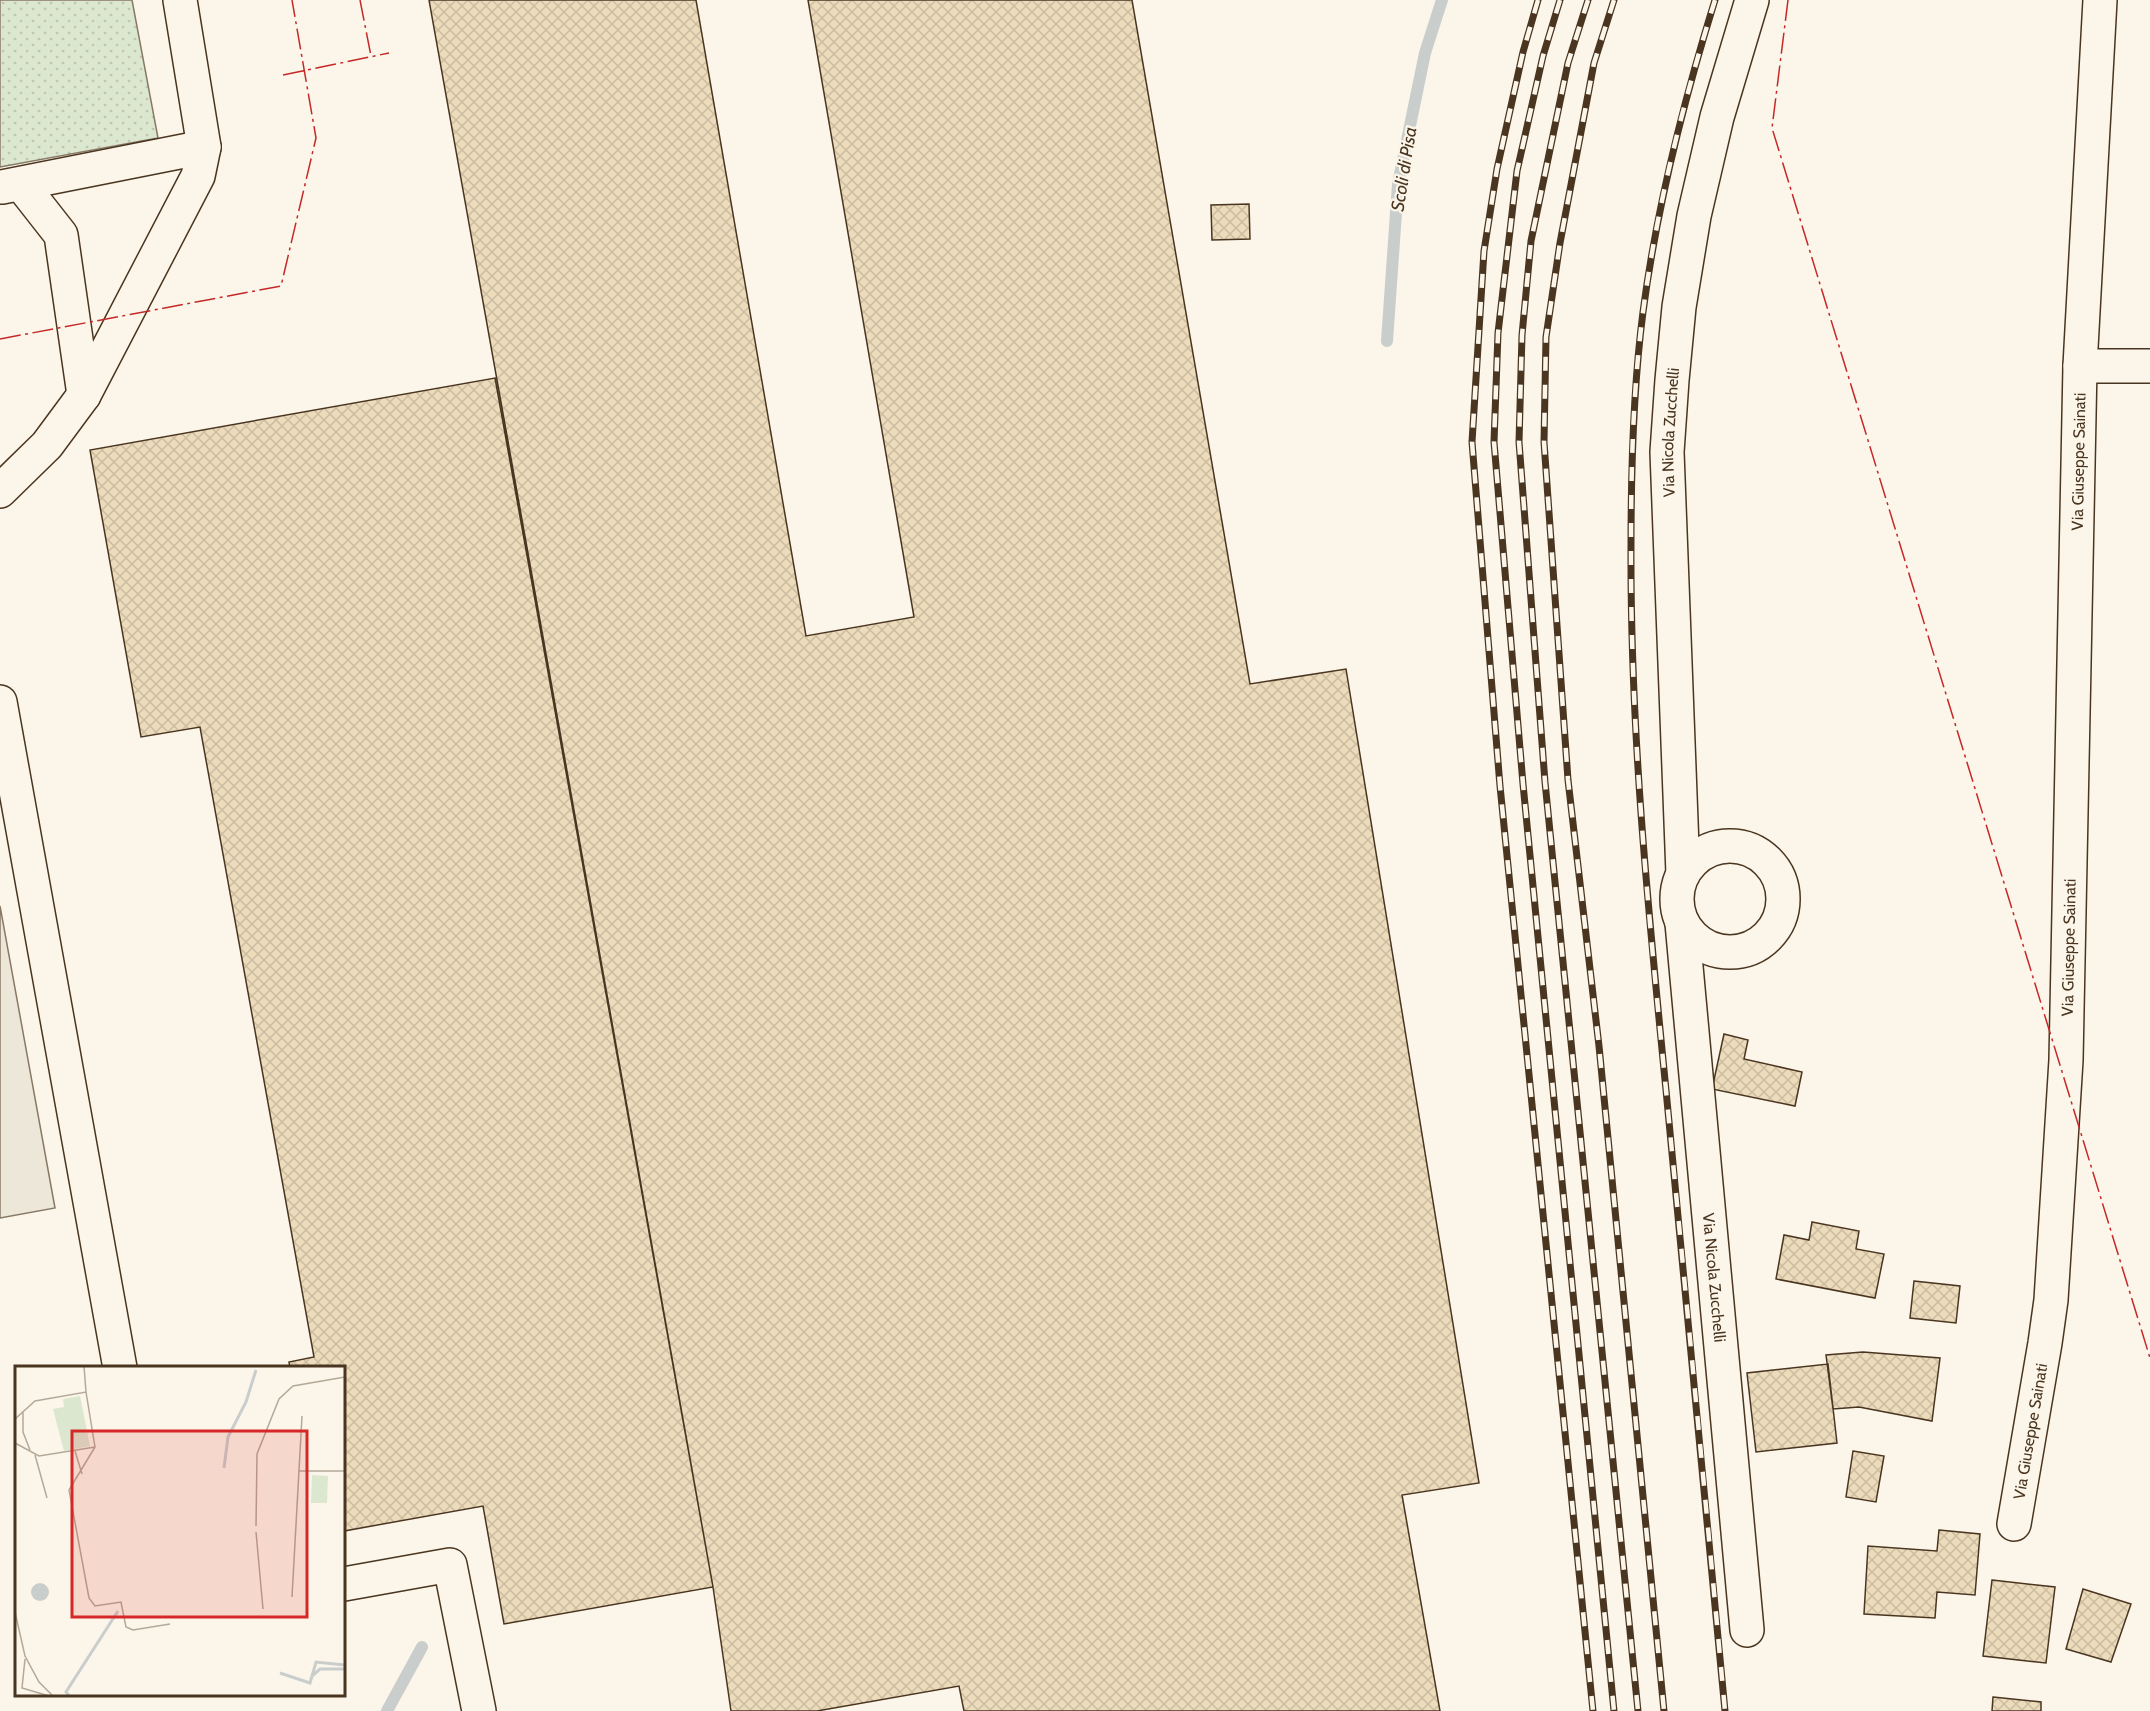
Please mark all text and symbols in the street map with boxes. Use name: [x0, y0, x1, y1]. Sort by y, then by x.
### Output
water label: Scoli di Pisa: [1386, 125, 1422, 213]
street label: Via Nicola Zucchelli: [1657, 367, 1683, 497]
street label: Via Giuseppe Sainati: [2067, 393, 2089, 531]
street label: Via Giuseppe Sainati: [2057, 878, 2079, 1017]
street label: Via Nicola Zucchelli: [1699, 1212, 1730, 1343]
street label: Via Giuseppe Sainati: [2009, 1362, 2051, 1501]
inset map: [15, 1366, 345, 1696]

